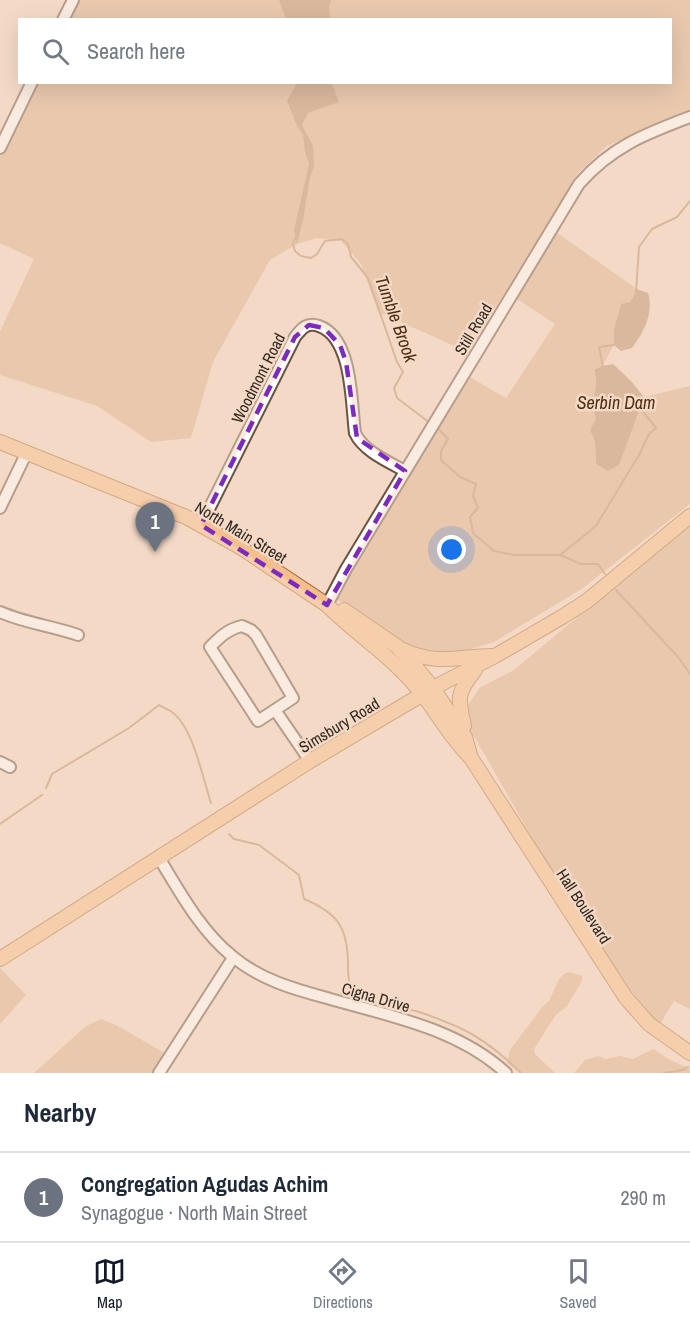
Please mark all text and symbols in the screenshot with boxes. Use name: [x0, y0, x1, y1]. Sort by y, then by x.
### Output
search box: [18, 18, 672, 84]
icon: search: [39, 35, 72, 68]
text: Search here: [87, 36, 185, 66]
water label: Tumble Brook: [369, 272, 424, 366]
street label: Still Road: [449, 299, 497, 359]
street label: Woodmont Road: [226, 329, 290, 427]
water label: Serbin Dam: [577, 390, 655, 415]
street label: North Main Street: [191, 496, 291, 568]
pin: 1: [136, 502, 174, 552]
your location: [437, 535, 466, 564]
street label: Simsbury Road: [295, 692, 383, 758]
street label: Hall Boulevard: [552, 864, 616, 948]
street label: Cigna Drive: [339, 977, 413, 1017]
text: Nearby: [24, 1095, 96, 1130]
text: Congregation Agudas Achim: [81, 1169, 328, 1199]
text: 1: [39, 1184, 48, 1211]
text: 290 m: [620, 1184, 666, 1211]
text: Synagogue · North Main Street: [81, 1199, 307, 1226]
tab: Map: [93, 1255, 126, 1313]
tab: Directions: [313, 1255, 373, 1313]
tab: Saved: [559, 1255, 597, 1313]

